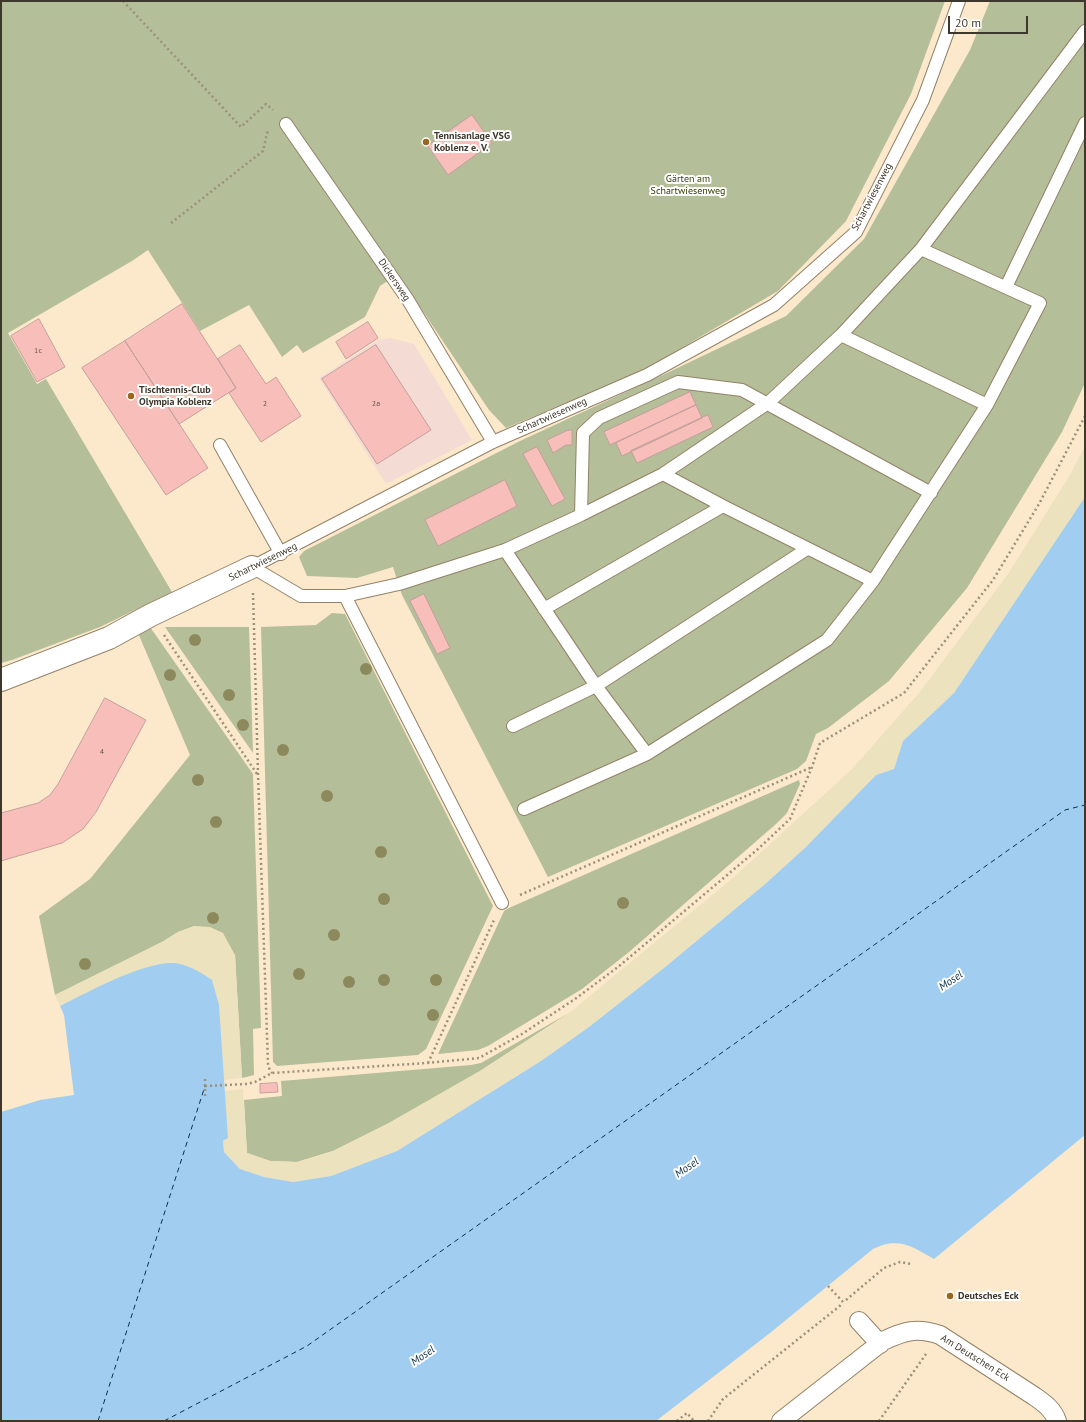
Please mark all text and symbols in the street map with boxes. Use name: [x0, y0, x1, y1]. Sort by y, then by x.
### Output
scale bar: [950, 8, 1030, 34]
text: 20 m: [955, 15, 981, 30]
place label: Tennisanlage VSG Koblenz e. V.: [434, 130, 510, 154]
marker: Tennisanlage VSG Koblenz e. V.: [421, 137, 431, 147]
street label: Schartwiesenweg: [849, 161, 895, 233]
park label: Gärten am Schartwiesenweg: [651, 173, 725, 196]
street label: Dickersweg: [375, 256, 413, 304]
house number: 1c: [34, 346, 42, 356]
place label: Tischtennis-Club Olympia Koblenz: [139, 384, 212, 408]
marker: Tischtennis-Club Olympia Koblenz: [126, 391, 136, 401]
street label: Schartwiesenweg: [515, 395, 589, 437]
house number: 2: [263, 399, 267, 409]
house number: 2a: [372, 399, 380, 409]
street label: Schartwiesenweg: [227, 540, 299, 584]
house number: 4: [100, 747, 104, 757]
water label: Mosel: [936, 968, 966, 994]
water label: Mosel: [672, 1155, 702, 1181]
place label: Deutsches Eck: [958, 1290, 1019, 1302]
marker: Deutsches Eck: [945, 1291, 955, 1301]
street label: Am Deutschen Eck: [938, 1332, 1012, 1384]
water label: Mosel: [408, 1343, 438, 1369]

